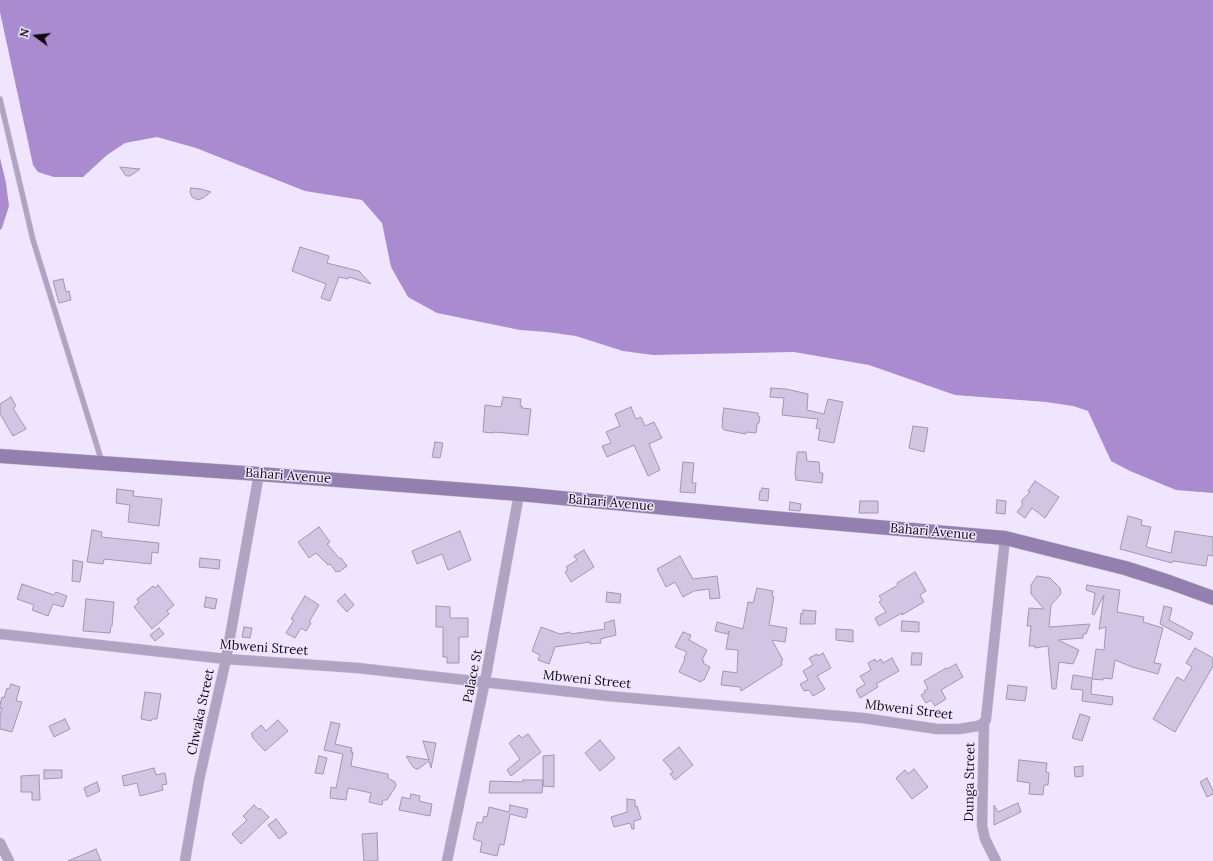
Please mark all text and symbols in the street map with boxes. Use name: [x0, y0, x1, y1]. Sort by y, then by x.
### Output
north arrow: [16, 16, 56, 56]
text: N: [17, 27, 32, 39]
street label: Bahari Avenue: [245, 465, 331, 487]
street label: Bahari Avenue: [567, 491, 655, 515]
street label: Bahari Avenue: [889, 520, 977, 544]
street label: Mbweni Street: [219, 637, 309, 659]
street label: Palace St: [460, 648, 486, 704]
street label: Chwaka Street: [184, 667, 218, 757]
street label: Mbweni Street: [542, 668, 632, 692]
street label: Mbweni Street: [864, 697, 954, 723]
street label: Dunga Street: [962, 742, 978, 822]

